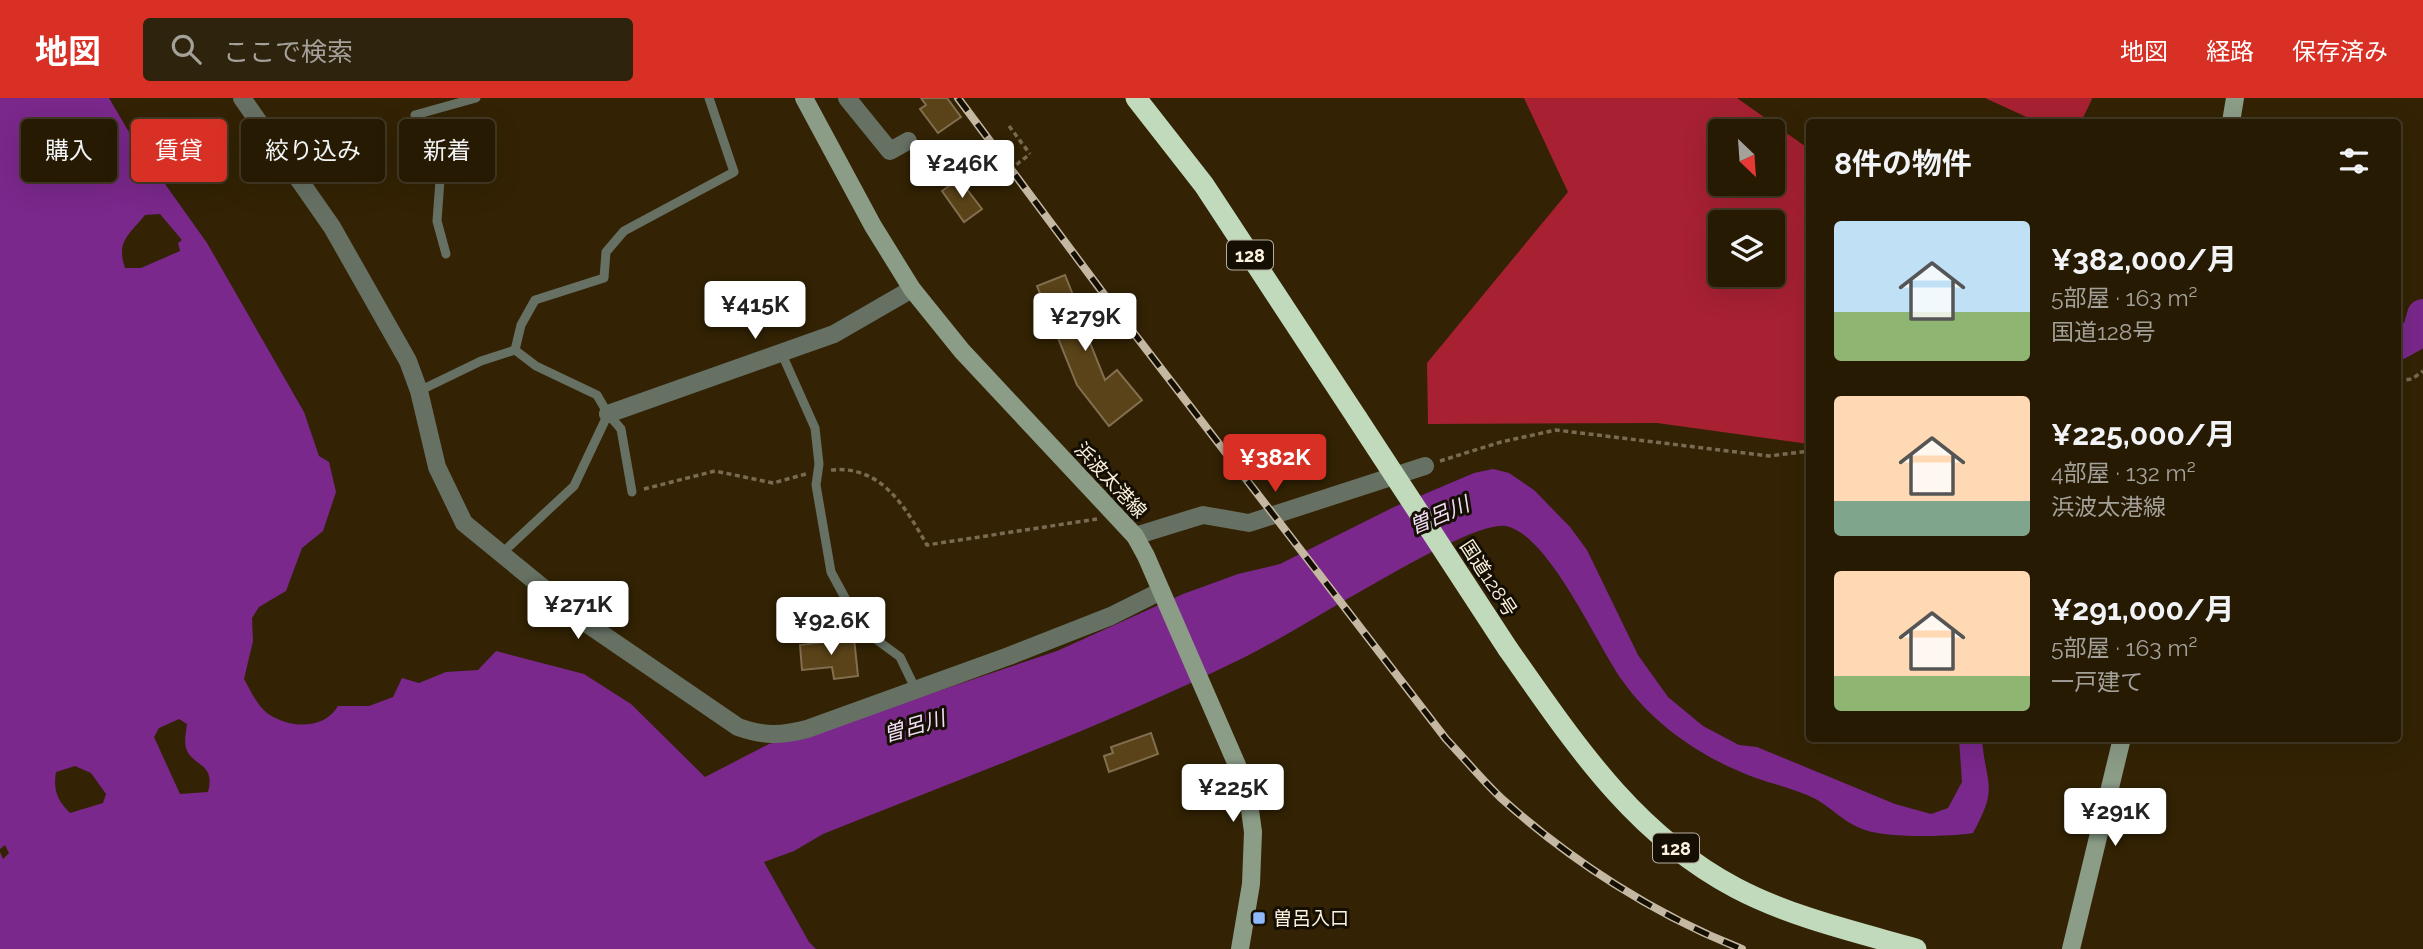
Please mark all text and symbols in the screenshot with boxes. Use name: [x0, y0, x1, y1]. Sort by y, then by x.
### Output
search box: [143, 18, 633, 81]
icon: search: [167, 30, 205, 68]
text: 地図: [35, 32, 101, 71]
text: ここで検索: [223, 37, 353, 67]
text: 地図: [2120, 37, 2168, 66]
text: 経路: [2206, 37, 2254, 66]
text: 保存済み: [2292, 37, 2388, 66]
chip: 購入: [21, 119, 117, 182]
chip: 賃貸: [131, 119, 227, 182]
chip: 絞り込み: [241, 119, 385, 182]
chip: 新着: [399, 119, 495, 182]
north arrow: [1708, 119, 1785, 196]
map controls: [1708, 119, 1785, 287]
pin: ¥246K: [913, 140, 1011, 200]
icon: filters: [2335, 142, 2373, 180]
text: 8件の物件: [1834, 146, 1972, 181]
text: ¥246K: [926, 149, 998, 176]
button: layers: [1708, 210, 1785, 287]
road number: 128: [1227, 240, 1273, 270]
text: ¥382,000/月: [2051, 242, 2237, 277]
icon: home: [1890, 249, 1974, 333]
pin: ¥415K: [706, 282, 804, 341]
text: 5部屋 · 163 m²: [2051, 284, 2198, 311]
text: ¥415K: [720, 290, 790, 317]
pin: ¥279K: [1036, 294, 1134, 353]
text: ¥279K: [1049, 302, 1121, 329]
text: 国道128号: [2051, 318, 2155, 345]
text: ¥225,000/月: [2051, 417, 2236, 452]
icon: home: [1890, 424, 1974, 508]
pin: ¥382K: [1226, 434, 1324, 494]
street label: 浜波太港線: [1071, 438, 1151, 522]
text: ¥382K: [1239, 443, 1311, 470]
text: 4部屋 · 132 m²: [2051, 459, 2196, 486]
water label: 曽呂川: [1405, 490, 1475, 539]
text: 浜波太港線: [2051, 493, 2166, 520]
street label: 国道128号: [1456, 536, 1522, 620]
pin: ¥271K: [529, 582, 627, 641]
text: ¥271K: [543, 590, 613, 617]
text: ¥291,000/月: [2051, 592, 2235, 627]
pin: ¥92.6K: [774, 598, 888, 657]
icon: home: [1890, 599, 1974, 683]
text: ¥92.6K: [792, 606, 870, 633]
text: 5部屋 · 163 m²: [2051, 634, 2198, 661]
text: 一戸建て: [2051, 668, 2143, 695]
water label: 曽呂川: [880, 705, 950, 747]
pin: ¥225K: [1184, 764, 1282, 824]
text: ¥225K: [1198, 773, 1268, 800]
pin: ¥291K: [2066, 788, 2164, 848]
text: ¥291K: [2080, 797, 2150, 824]
road number: 128: [1653, 834, 1699, 862]
place label: 曽呂入口: [1273, 907, 1349, 929]
marker: 曽呂入口: [1251, 910, 1267, 926]

